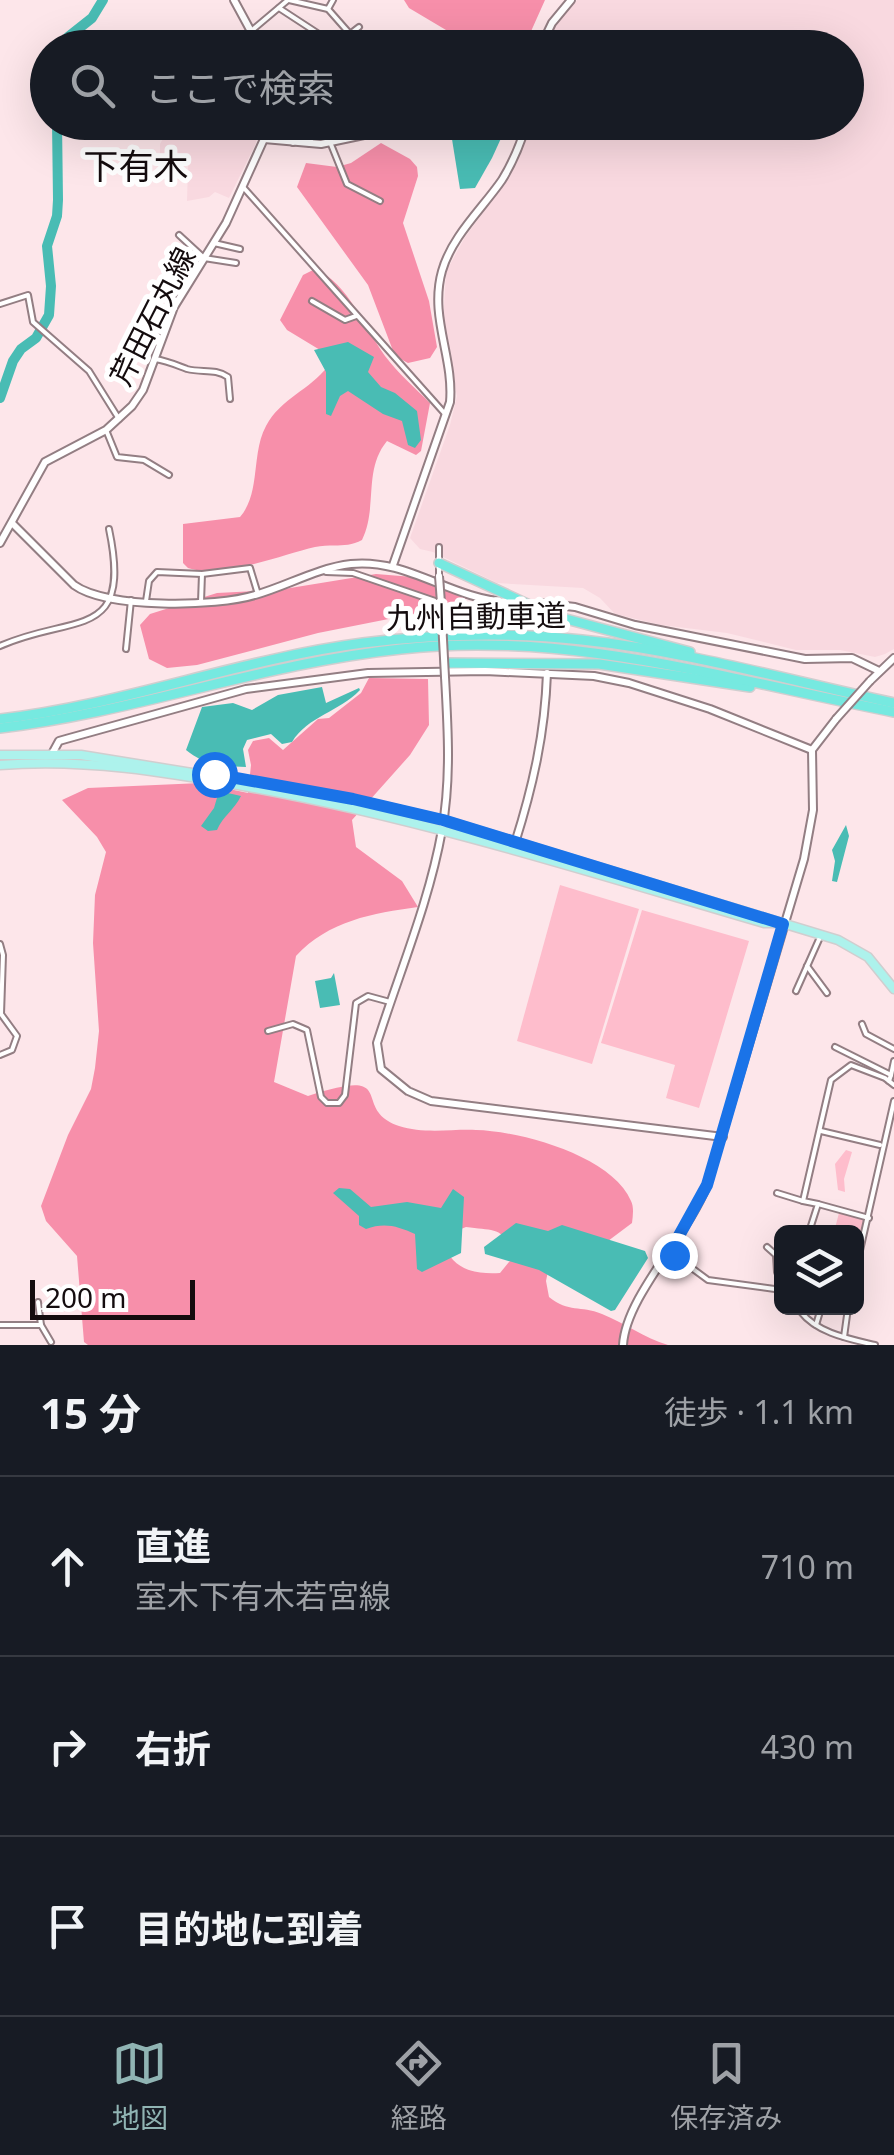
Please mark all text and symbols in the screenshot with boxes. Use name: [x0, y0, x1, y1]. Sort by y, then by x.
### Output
search box: [30, 30, 864, 140]
icon: search: [65, 58, 120, 113]
text: ここで検索: [145, 61, 335, 113]
district label: 下有木: [83, 142, 189, 189]
street label: 芹田石丸線: [100, 240, 204, 392]
street label: 九州自動車道: [386, 594, 566, 638]
route start: [192, 752, 238, 798]
map controls: [774, 1225, 864, 1315]
button: layers: [774, 1225, 864, 1315]
route end: [652, 1233, 698, 1279]
scale bar: [30, 1275, 195, 1320]
text: 200 m: [45, 1278, 127, 1316]
text: 15 分: [40, 1384, 141, 1441]
text: 徒歩 · 1.1 km: [664, 1390, 854, 1433]
text: 直進: [135, 1519, 211, 1571]
icon: ahead: [40, 1539, 95, 1594]
text: 710 m: [761, 1545, 854, 1588]
text: 室木下有木若宮線: [135, 1574, 391, 1617]
icon: right: [40, 1719, 95, 1774]
text: 右折: [135, 1722, 211, 1774]
text: 430 m: [761, 1725, 854, 1768]
icon: arrive: [40, 1899, 95, 1954]
text: 目的地に到着: [135, 1902, 363, 1954]
tab: 地図: [112, 2036, 168, 2136]
tab: 経路: [391, 2036, 447, 2136]
tab: 保存済み: [670, 2036, 782, 2136]

